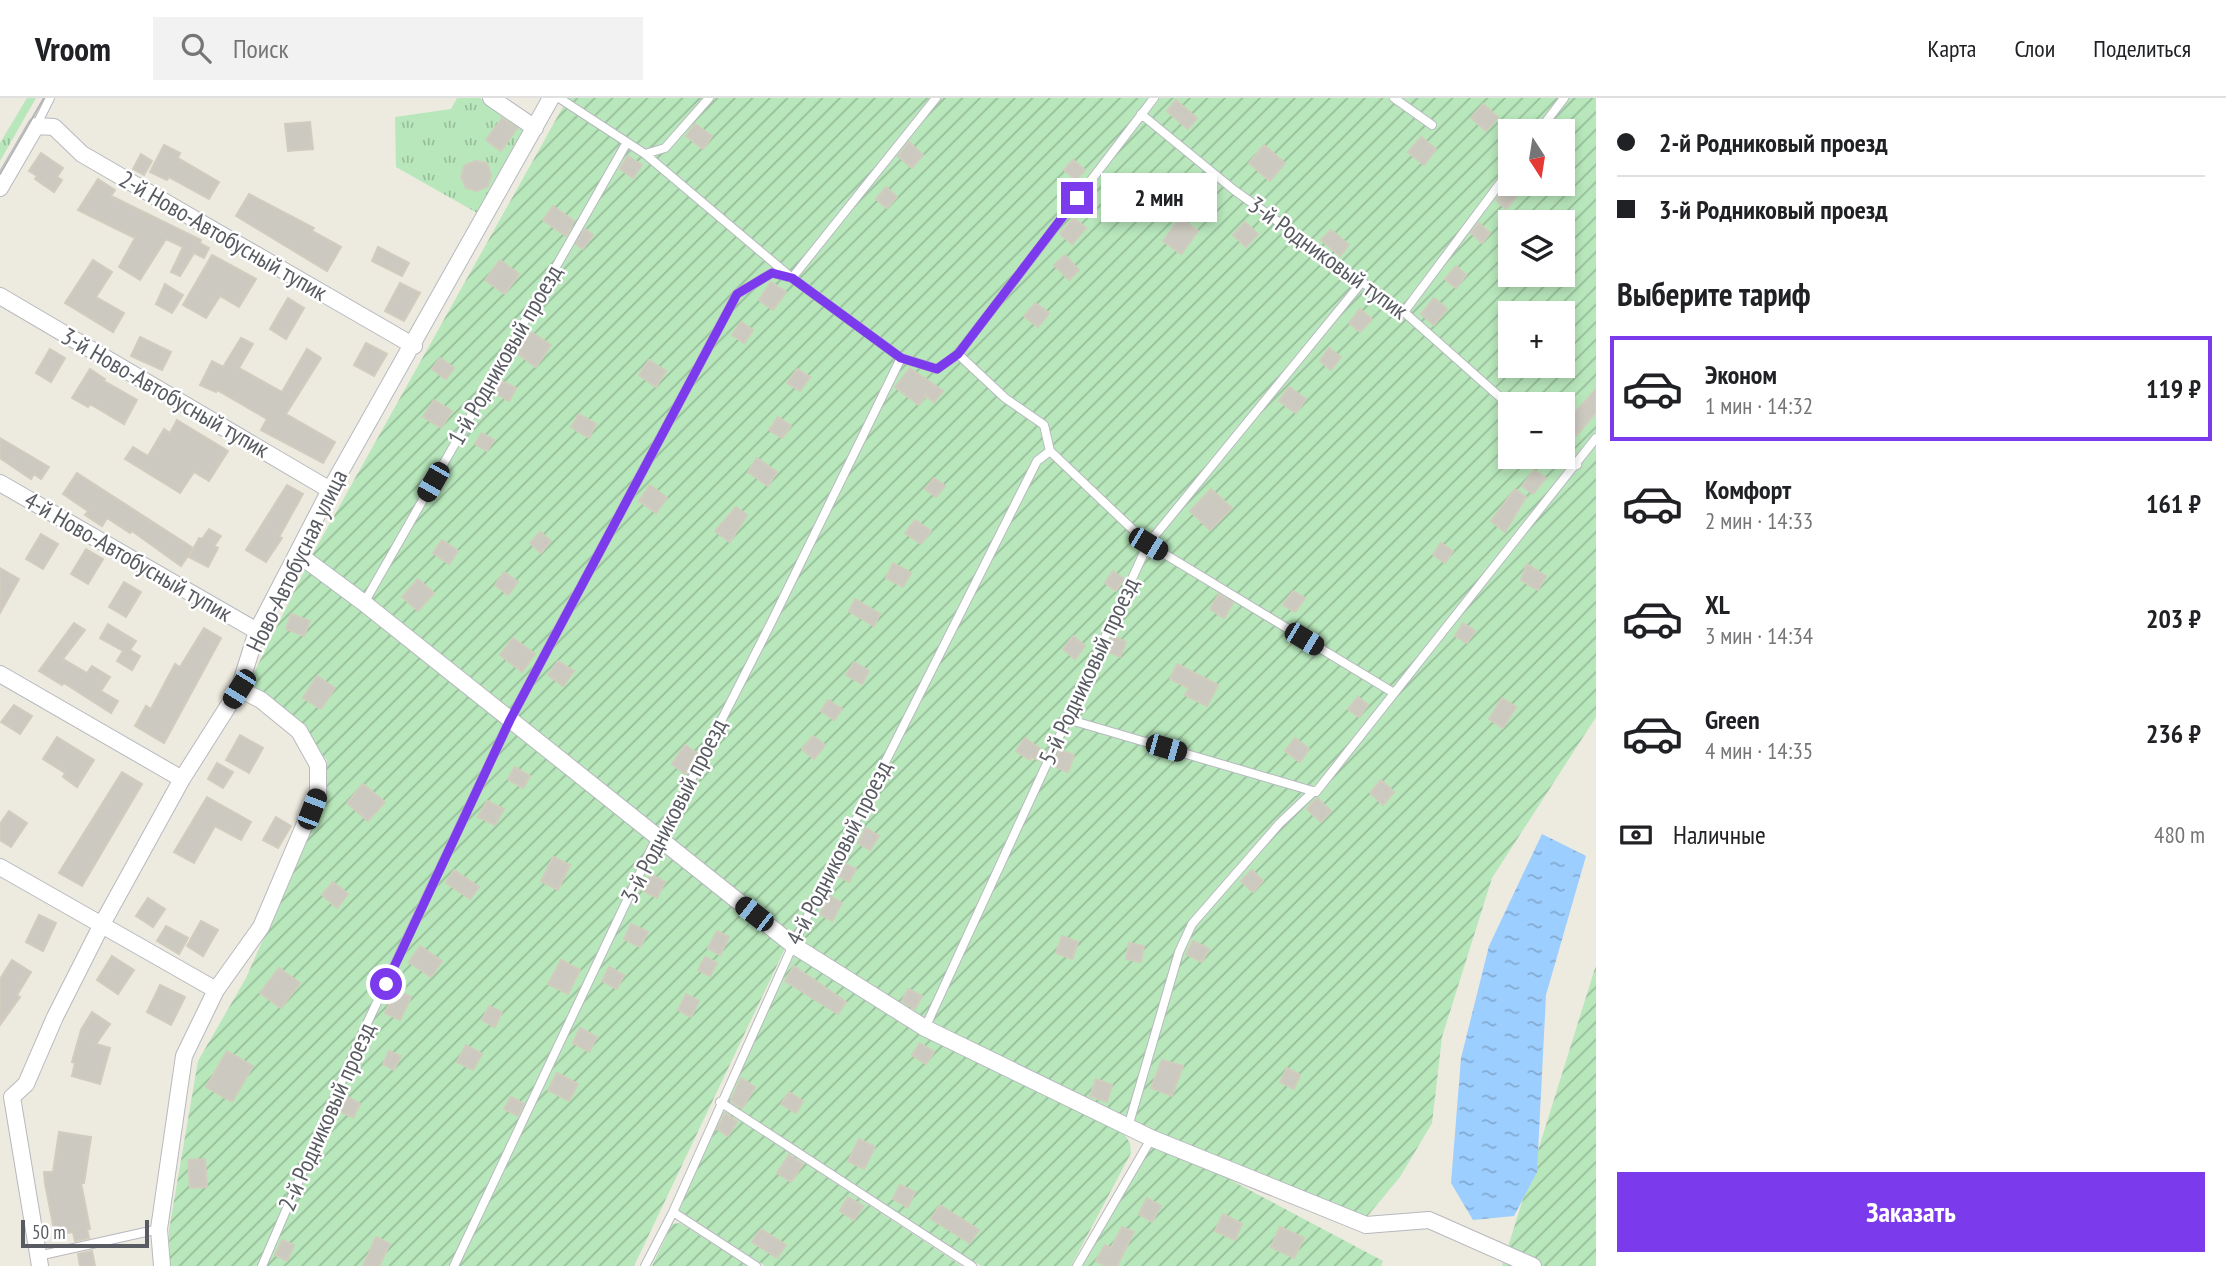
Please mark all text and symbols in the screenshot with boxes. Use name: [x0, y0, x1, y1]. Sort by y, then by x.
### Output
search box: [153, 17, 643, 80]
text: Vroom: [35, 27, 111, 70]
icon: search: [177, 29, 215, 67]
text: Поиск: [233, 32, 289, 65]
text: Карта: [1928, 33, 1976, 64]
text: Слои: [2014, 33, 2055, 64]
text: Поделиться: [2093, 33, 2191, 64]
north arrow: [1498, 119, 1575, 196]
map controls: [1498, 119, 1575, 469]
text: 2-й Родниковый проезд: [1659, 126, 1888, 159]
street label: 2-й Ново-Автобусный тупик: [114, 163, 333, 308]
callout: 2 мин: [1102, 174, 1217, 222]
route end: [1061, 182, 1093, 214]
text: 2 мин: [1134, 183, 1184, 212]
street label: 3-й Родниковый тупик: [1242, 189, 1415, 326]
text: 3-й Родниковый проезд: [1659, 193, 1888, 226]
button: layers: [1498, 210, 1575, 287]
street label: 1-й Родниковый проезд: [440, 259, 569, 450]
text: Выберите тариф: [1617, 273, 1811, 315]
button: +: [1498, 301, 1575, 378]
street label: 3-й Ново-Автобусный тупик: [56, 320, 275, 465]
icon: car: [1621, 357, 1684, 420]
text: Эконом: [1705, 358, 1777, 391]
text: 119 ₽: [2146, 372, 2201, 405]
text: 1 мин · 14:32: [1705, 391, 1813, 420]
button: −: [1498, 392, 1575, 469]
car: [414, 459, 453, 505]
street label: Ново-Автобусная улица: [239, 464, 354, 657]
icon: car: [1621, 472, 1684, 535]
text: Комфорт: [1705, 473, 1791, 506]
street label: 4-й Ново-Автобусный тупик: [19, 484, 238, 629]
text: 161 ₽: [2146, 487, 2201, 520]
text: 2 мин · 14:33: [1705, 506, 1813, 535]
car: [1125, 524, 1172, 564]
street label: 5-й Родниковый проезд: [1032, 572, 1146, 769]
icon: car: [1621, 587, 1684, 650]
text: XL: [1705, 588, 1730, 621]
text: 203 ₽: [2146, 602, 2201, 635]
car: [1281, 619, 1328, 659]
text: 3 мин · 14:34: [1705, 621, 1813, 650]
car: [219, 666, 260, 712]
icon: car: [1621, 702, 1684, 765]
text: Green: [1705, 703, 1760, 736]
street label: 3-й Родниковый проезд: [614, 713, 734, 908]
text: 236 ₽: [2146, 717, 2201, 750]
car: [1143, 732, 1190, 764]
text: 4 мин · 14:35: [1705, 736, 1813, 765]
street label: 4-й Родниковый проезд: [779, 755, 899, 950]
car: [295, 786, 330, 832]
icon: cash: [1617, 816, 1655, 854]
text: Наличные: [1673, 818, 1766, 851]
text: 480 m: [2154, 820, 2205, 849]
car: [731, 893, 778, 935]
route start: [370, 968, 402, 1000]
street label: 2-й Родниковый проезд: [271, 1017, 382, 1216]
button: Заказать: [1617, 1172, 2205, 1252]
scale bar: [21, 1217, 149, 1249]
text: 50 m: [32, 1220, 66, 1244]

